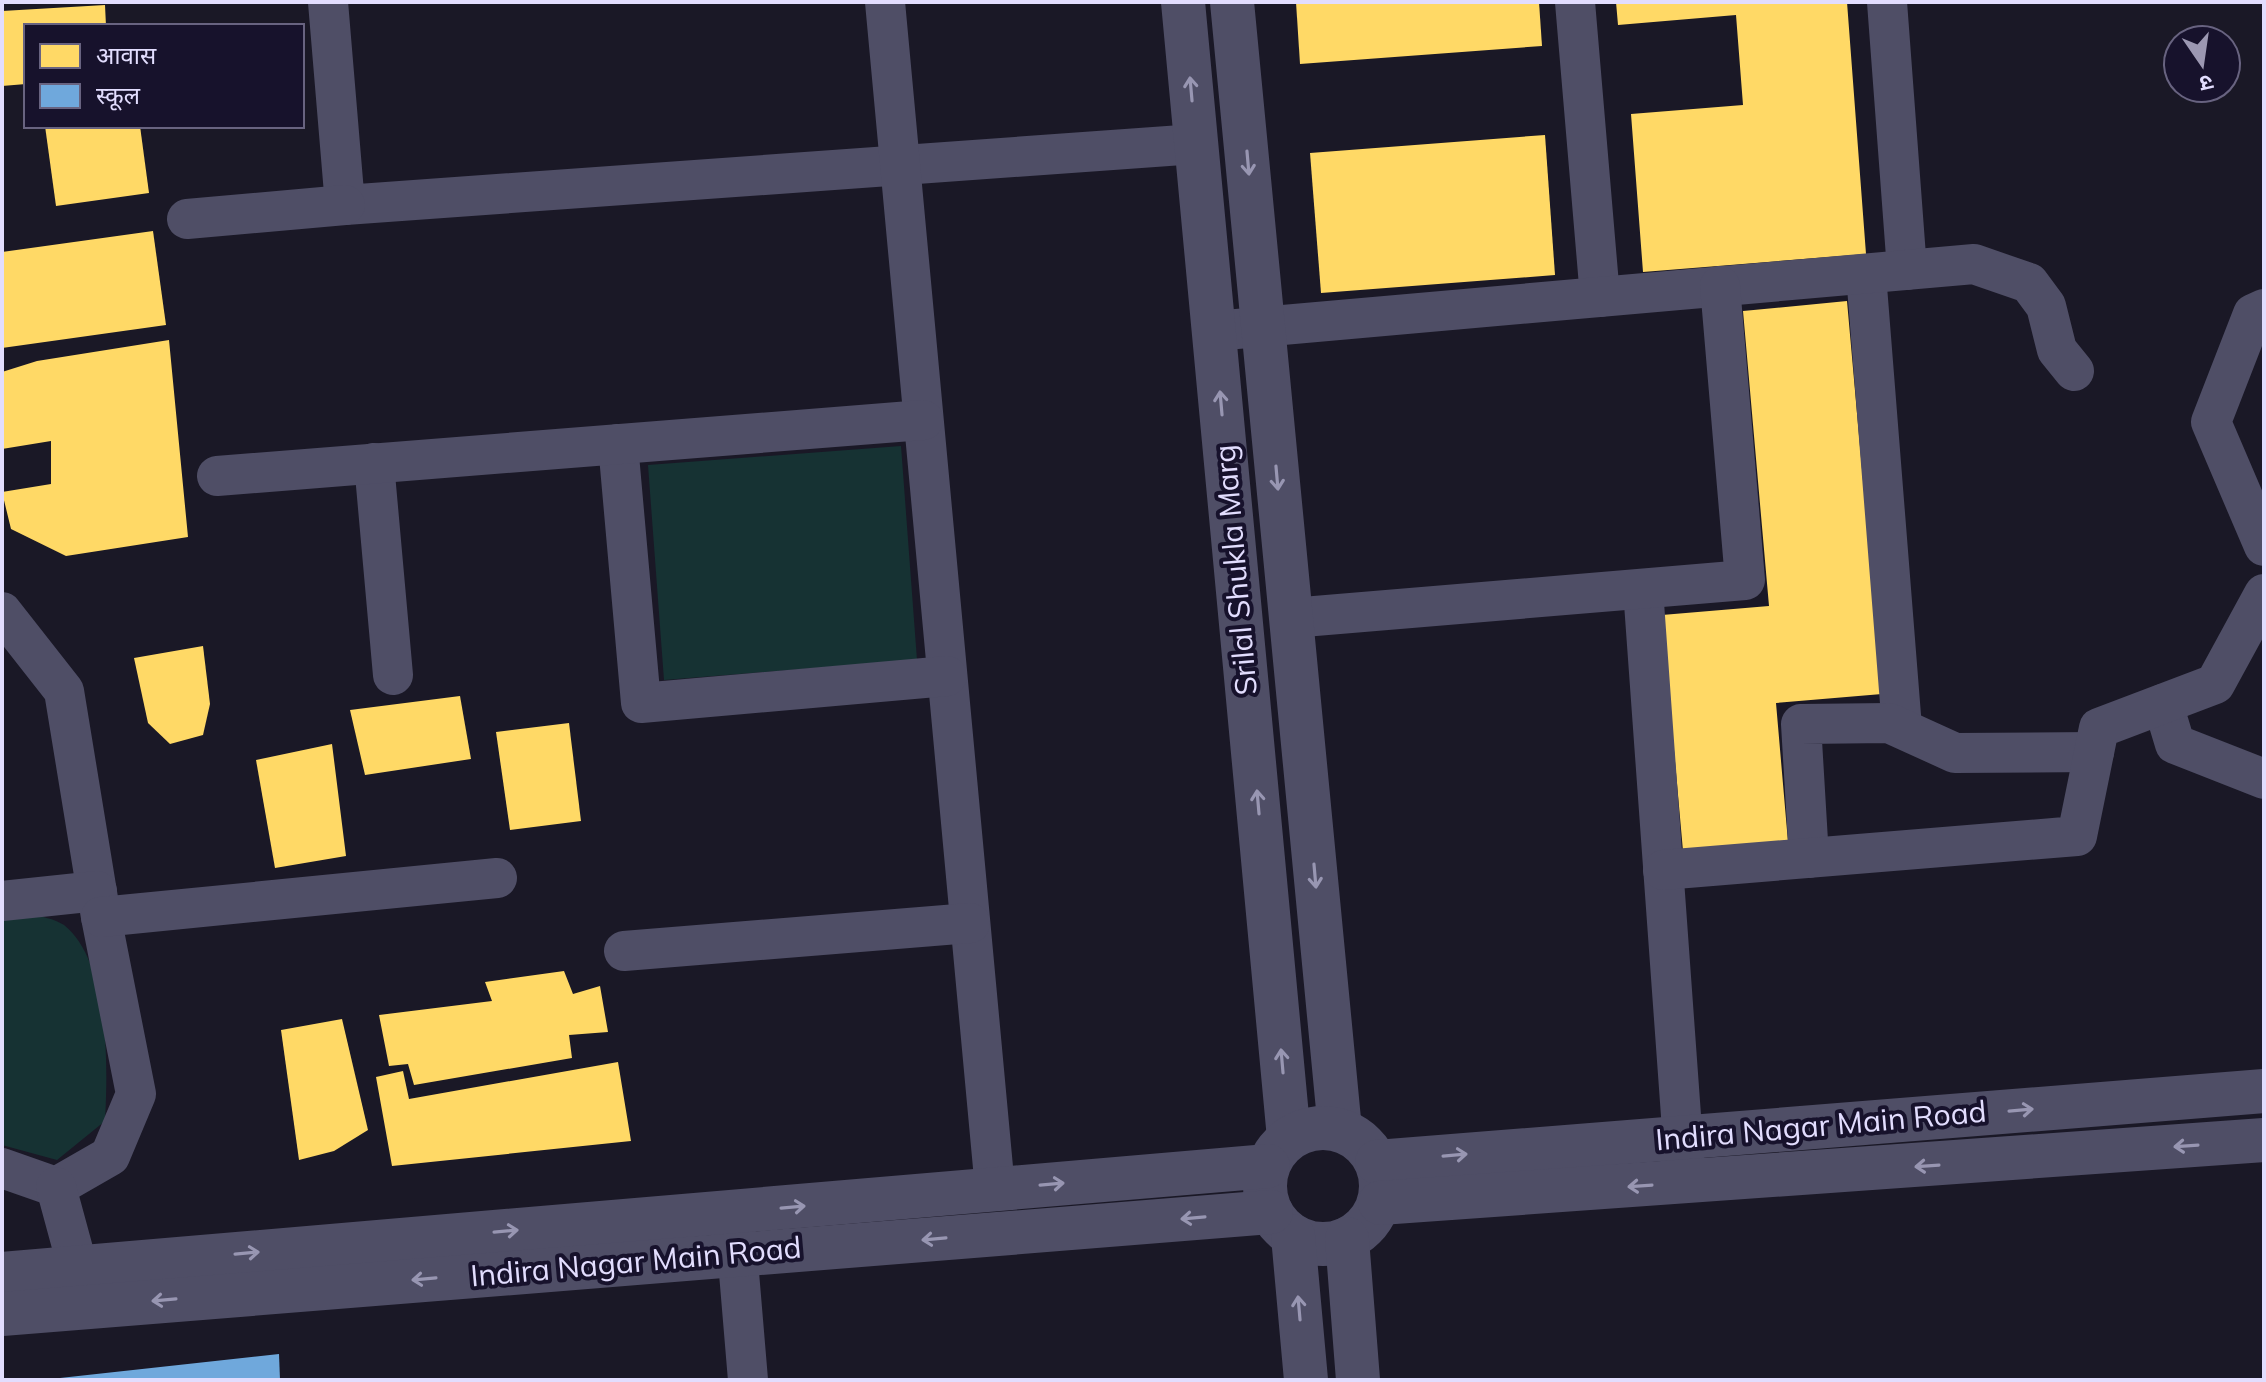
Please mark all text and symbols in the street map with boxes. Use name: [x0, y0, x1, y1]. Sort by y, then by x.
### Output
legend: [24, 24, 304, 128]
north arrow: [2162, 24, 2242, 104]
text: आवास: [96, 40, 157, 70]
text: उ: [2196, 68, 2216, 99]
one-way arrow: [1184, 76, 1199, 103]
text: स्कूल: [96, 80, 141, 111]
one-way arrow: [1240, 149, 1255, 176]
one-way arrow: [1213, 391, 1228, 417]
street label: Srilal Shukla Marg: [1205, 443, 1265, 697]
one-way arrow: [1270, 464, 1285, 491]
one-way arrow: [1250, 789, 1265, 816]
one-way arrow: [1308, 862, 1323, 889]
one-way arrow: [1274, 1048, 1289, 1075]
street label: Indira Nagar Main Road: [1654, 1092, 1988, 1158]
one-way arrow: [2007, 1103, 2034, 1118]
one-way arrow: [2173, 1139, 2200, 1154]
one-way arrow: [1441, 1147, 1468, 1162]
one-way arrow: [1914, 1159, 1941, 1174]
one-way arrow: [1038, 1177, 1065, 1192]
one-way arrow: [1627, 1179, 1654, 1194]
one-way arrow: [779, 1199, 806, 1214]
one-way arrow: [1180, 1211, 1207, 1226]
one-way arrow: [492, 1223, 519, 1238]
street label: Indira Nagar Main Road: [469, 1228, 803, 1294]
one-way arrow: [921, 1232, 948, 1247]
one-way arrow: [233, 1245, 260, 1260]
one-way arrow: [411, 1272, 438, 1287]
one-way arrow: [152, 1293, 178, 1308]
one-way arrow: [1291, 1295, 1306, 1322]

